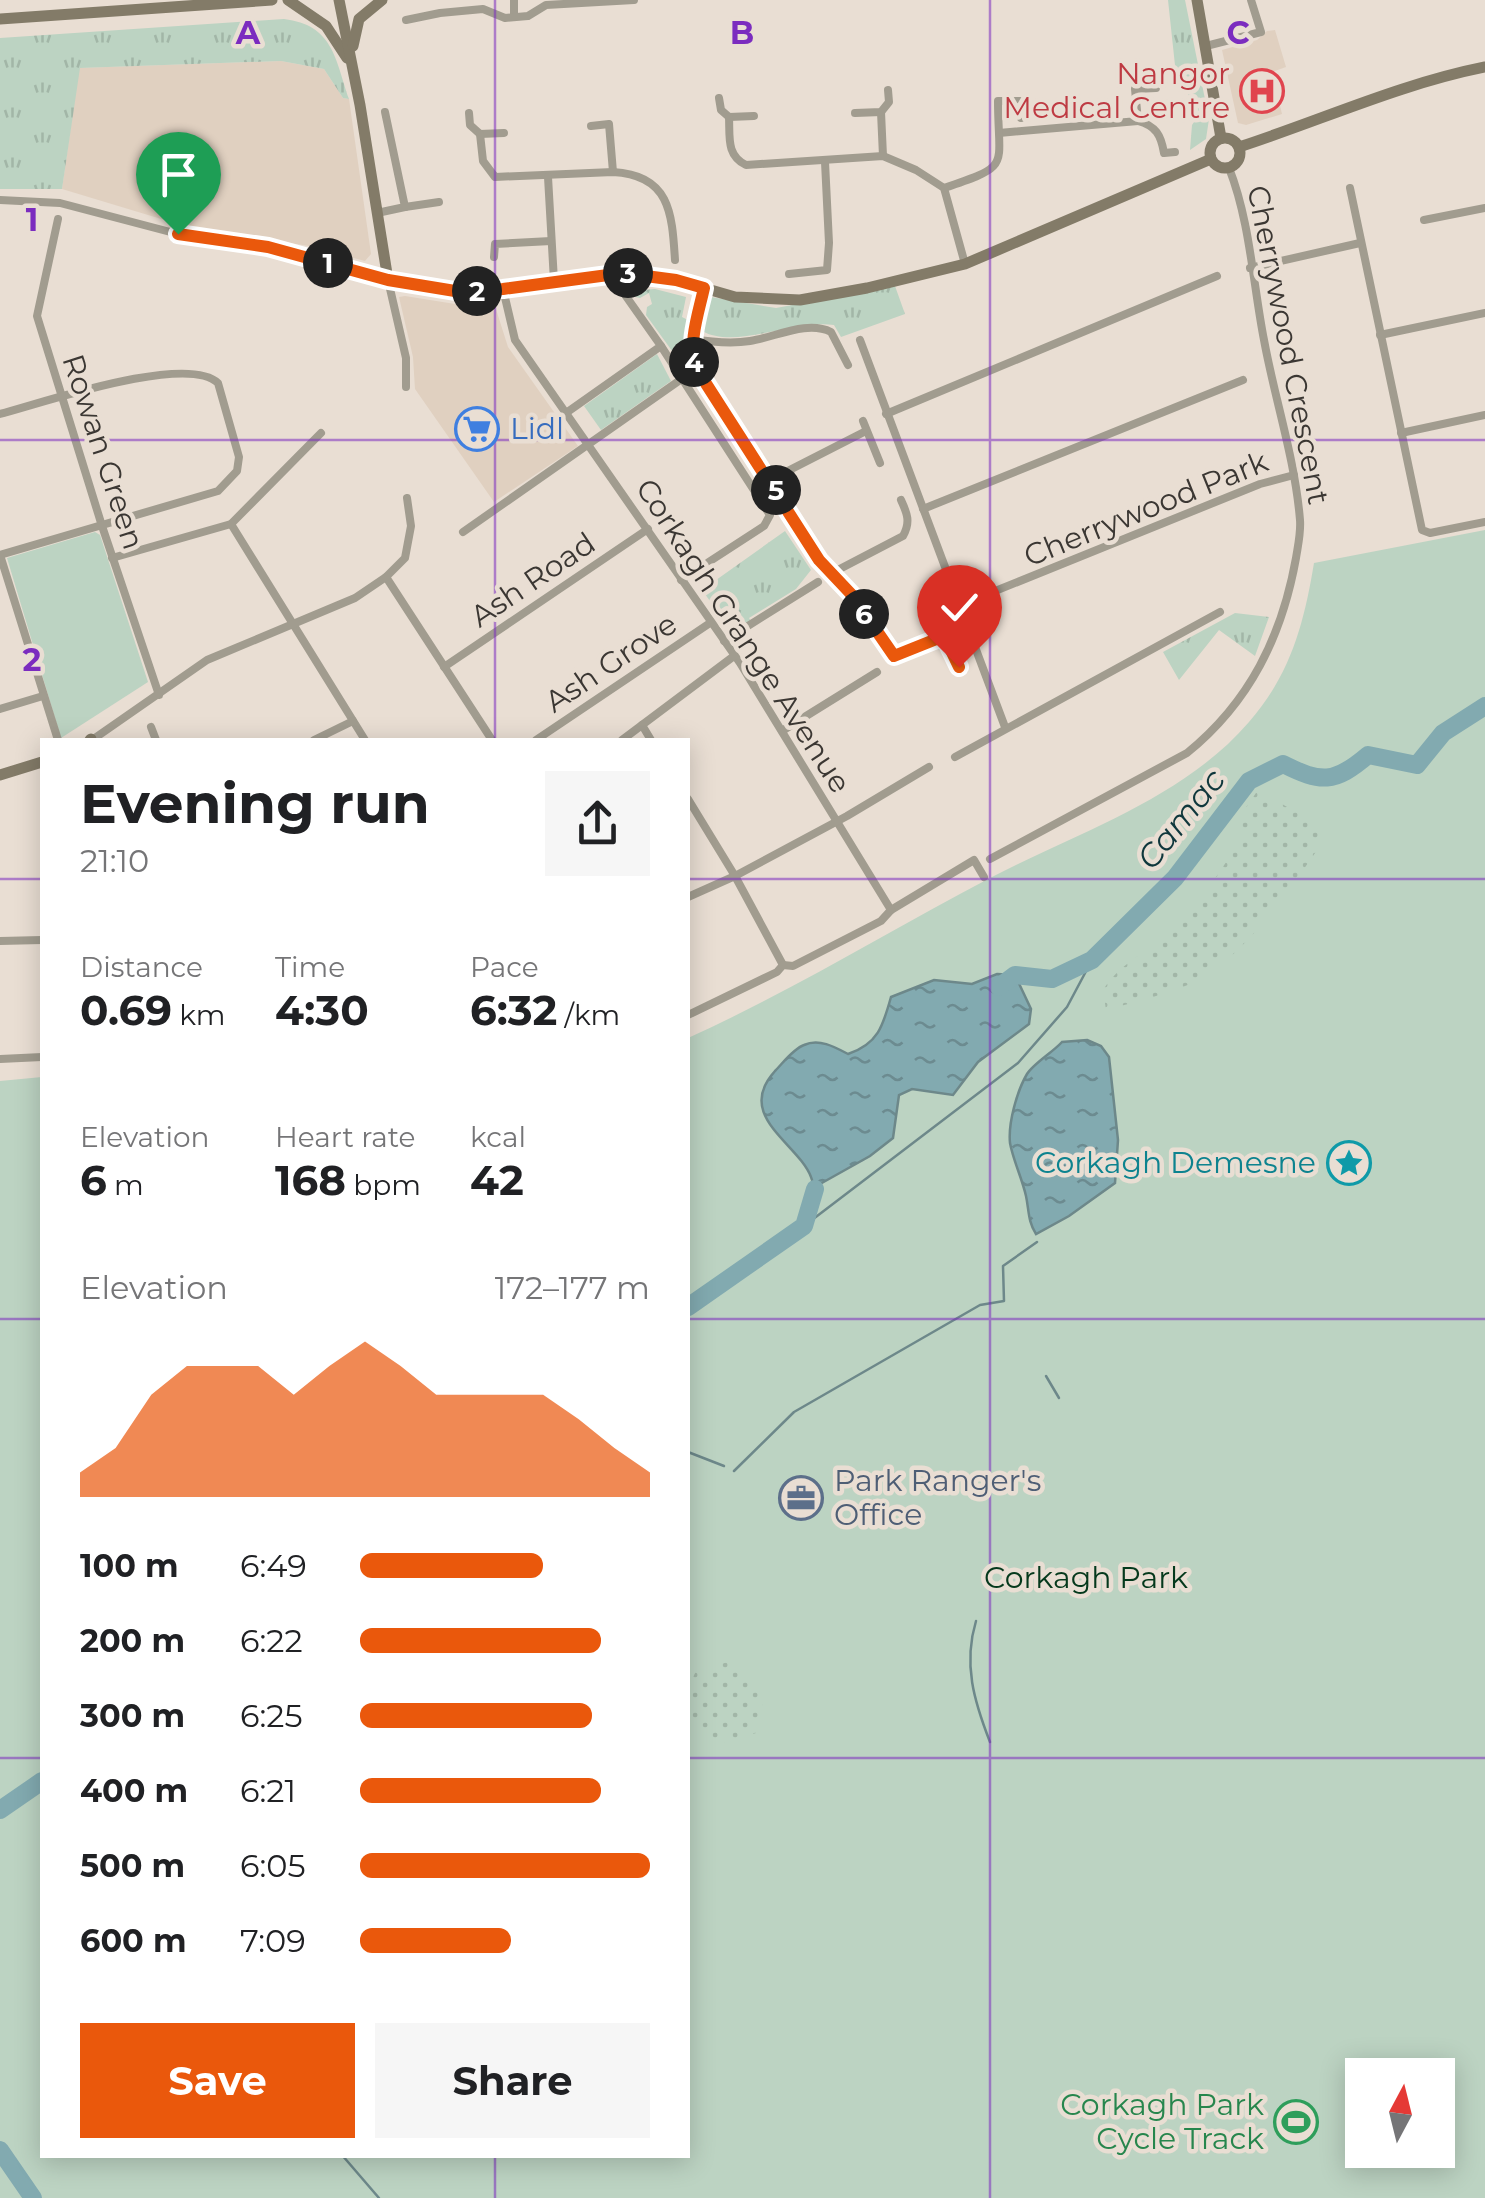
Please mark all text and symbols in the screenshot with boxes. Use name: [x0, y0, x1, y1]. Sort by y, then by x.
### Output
text: A: [235, 13, 261, 52]
text: B: [730, 13, 754, 52]
text: C: [1226, 13, 1250, 52]
place label: Nangor Medical Centre: [1003, 55, 1230, 126]
hospital icon: Nangor Medical Centre: [1239, 68, 1285, 114]
pin: [136, 132, 221, 235]
icon: arrive: [151, 147, 206, 202]
street label: Cherrywood Crescent: [1239, 182, 1338, 507]
text: 1: [26, 200, 38, 239]
pin: 1: [303, 238, 353, 288]
text: 1: [323, 246, 333, 280]
pin: 3: [603, 248, 653, 298]
text: 3: [620, 256, 636, 290]
pin: 2: [452, 266, 502, 316]
text: 2: [469, 274, 485, 308]
pin: 4: [669, 337, 719, 387]
text: 4: [684, 345, 704, 379]
street label: Rowan Green: [55, 350, 152, 554]
supermarket icon: Lidl: [454, 406, 500, 452]
place label: Lidl: [510, 410, 564, 447]
street label: Cherrywood Park: [1018, 443, 1273, 574]
pin: 5: [751, 465, 801, 515]
street label: Corkagh Grange Avenue: [628, 472, 859, 800]
text: 5: [768, 473, 784, 507]
street label: Ash Road: [463, 524, 602, 635]
pin: [917, 565, 1002, 668]
icon: check: [932, 580, 987, 635]
pin: 6: [839, 589, 889, 639]
text: 6: [855, 597, 873, 631]
street label: Ash Grove: [538, 605, 684, 720]
text: 2: [23, 640, 41, 679]
water label: Camac: [1128, 761, 1233, 877]
text: Evening run: [80, 770, 430, 837]
button: share: [545, 771, 650, 876]
text: 21:10: [80, 841, 149, 880]
text: Distance: [80, 950, 203, 984]
text: Time: [275, 950, 345, 984]
text: Pace: [470, 950, 539, 984]
text: 0.69: [80, 984, 172, 1036]
text: 4:30: [275, 984, 369, 1036]
text: 6:32: [470, 984, 557, 1036]
text: km: [172, 998, 226, 1032]
text: /km: [557, 998, 620, 1032]
text: Elevation: [80, 1120, 209, 1154]
text: Heart rate: [275, 1120, 416, 1154]
text: kcal: [470, 1120, 526, 1154]
place icon: Corkagh Demesne: [1326, 1140, 1372, 1186]
place label: Corkagh Demesne: [1035, 1144, 1316, 1181]
text: 6: [80, 1154, 107, 1206]
text: 168: [275, 1154, 346, 1206]
text: 42: [470, 1154, 524, 1206]
text: m: [107, 1168, 144, 1202]
text: bpm: [346, 1168, 421, 1202]
text: Elevation: [80, 1268, 228, 1307]
text: 172–177 m: [495, 1268, 650, 1307]
place label: Park Ranger's Office: [834, 1462, 1041, 1533]
office icon: Park Ranger's Office: [778, 1475, 824, 1521]
text: 100 m: [80, 1546, 179, 1585]
text: 6:49: [240, 1546, 307, 1585]
park label: Corkagh Park: [984, 1559, 1188, 1596]
text: 200 m: [80, 1621, 185, 1660]
text: 6:22: [240, 1621, 303, 1660]
text: 300 m: [80, 1696, 185, 1735]
text: 6:25: [240, 1696, 303, 1735]
text: 400 m: [80, 1771, 188, 1810]
text: 6:21: [240, 1771, 296, 1810]
text: 500 m: [80, 1846, 185, 1885]
text: 6:05: [240, 1846, 306, 1885]
text: 600 m: [80, 1921, 186, 1960]
text: 7:09: [240, 1921, 306, 1960]
button: Save: [80, 2023, 355, 2138]
button: Share: [375, 2023, 650, 2138]
north arrow: [1345, 2058, 1455, 2168]
map controls: [1345, 2058, 1455, 2168]
place label: Corkagh Park Cycle Track: [1060, 2086, 1264, 2157]
sports icon: Corkagh Park Cycle Track: [1273, 2099, 1319, 2145]

